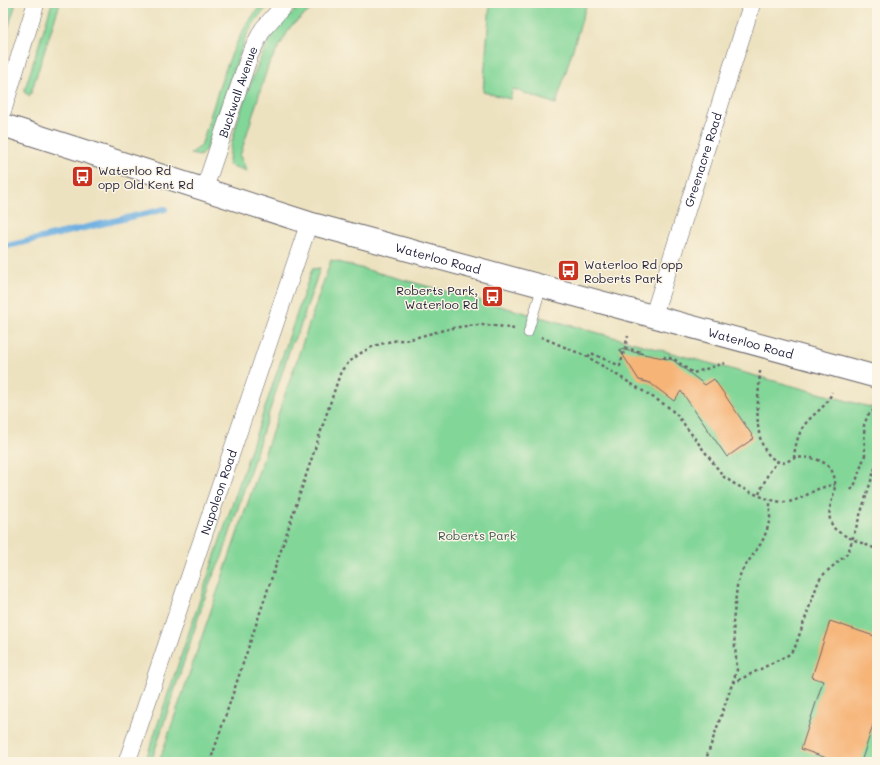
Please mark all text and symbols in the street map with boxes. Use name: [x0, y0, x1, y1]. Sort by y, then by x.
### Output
street label: Buckwall Avenue: [214, 43, 261, 139]
street label: Greenacre Road: [680, 110, 725, 209]
place label: Waterloo Rd opp Old Kent Rd: [98, 162, 194, 192]
bus stop icon: Waterloo Rd opp Old Kent Rd: [70, 164, 96, 190]
street label: Waterloo Road: [394, 239, 483, 277]
place label: Waterloo Rd opp Roberts Park: [584, 256, 683, 286]
bus stop icon: Waterloo Rd opp Roberts Park: [555, 258, 581, 284]
place label: Roberts Park, Waterloo Rd: [396, 282, 478, 312]
bus stop icon: Roberts Park, Waterloo Rd: [480, 284, 506, 310]
street label: Waterloo Road: [706, 324, 796, 362]
street label: Napoleon Road: [196, 447, 240, 537]
park label: Roberts Park: [438, 527, 516, 543]

